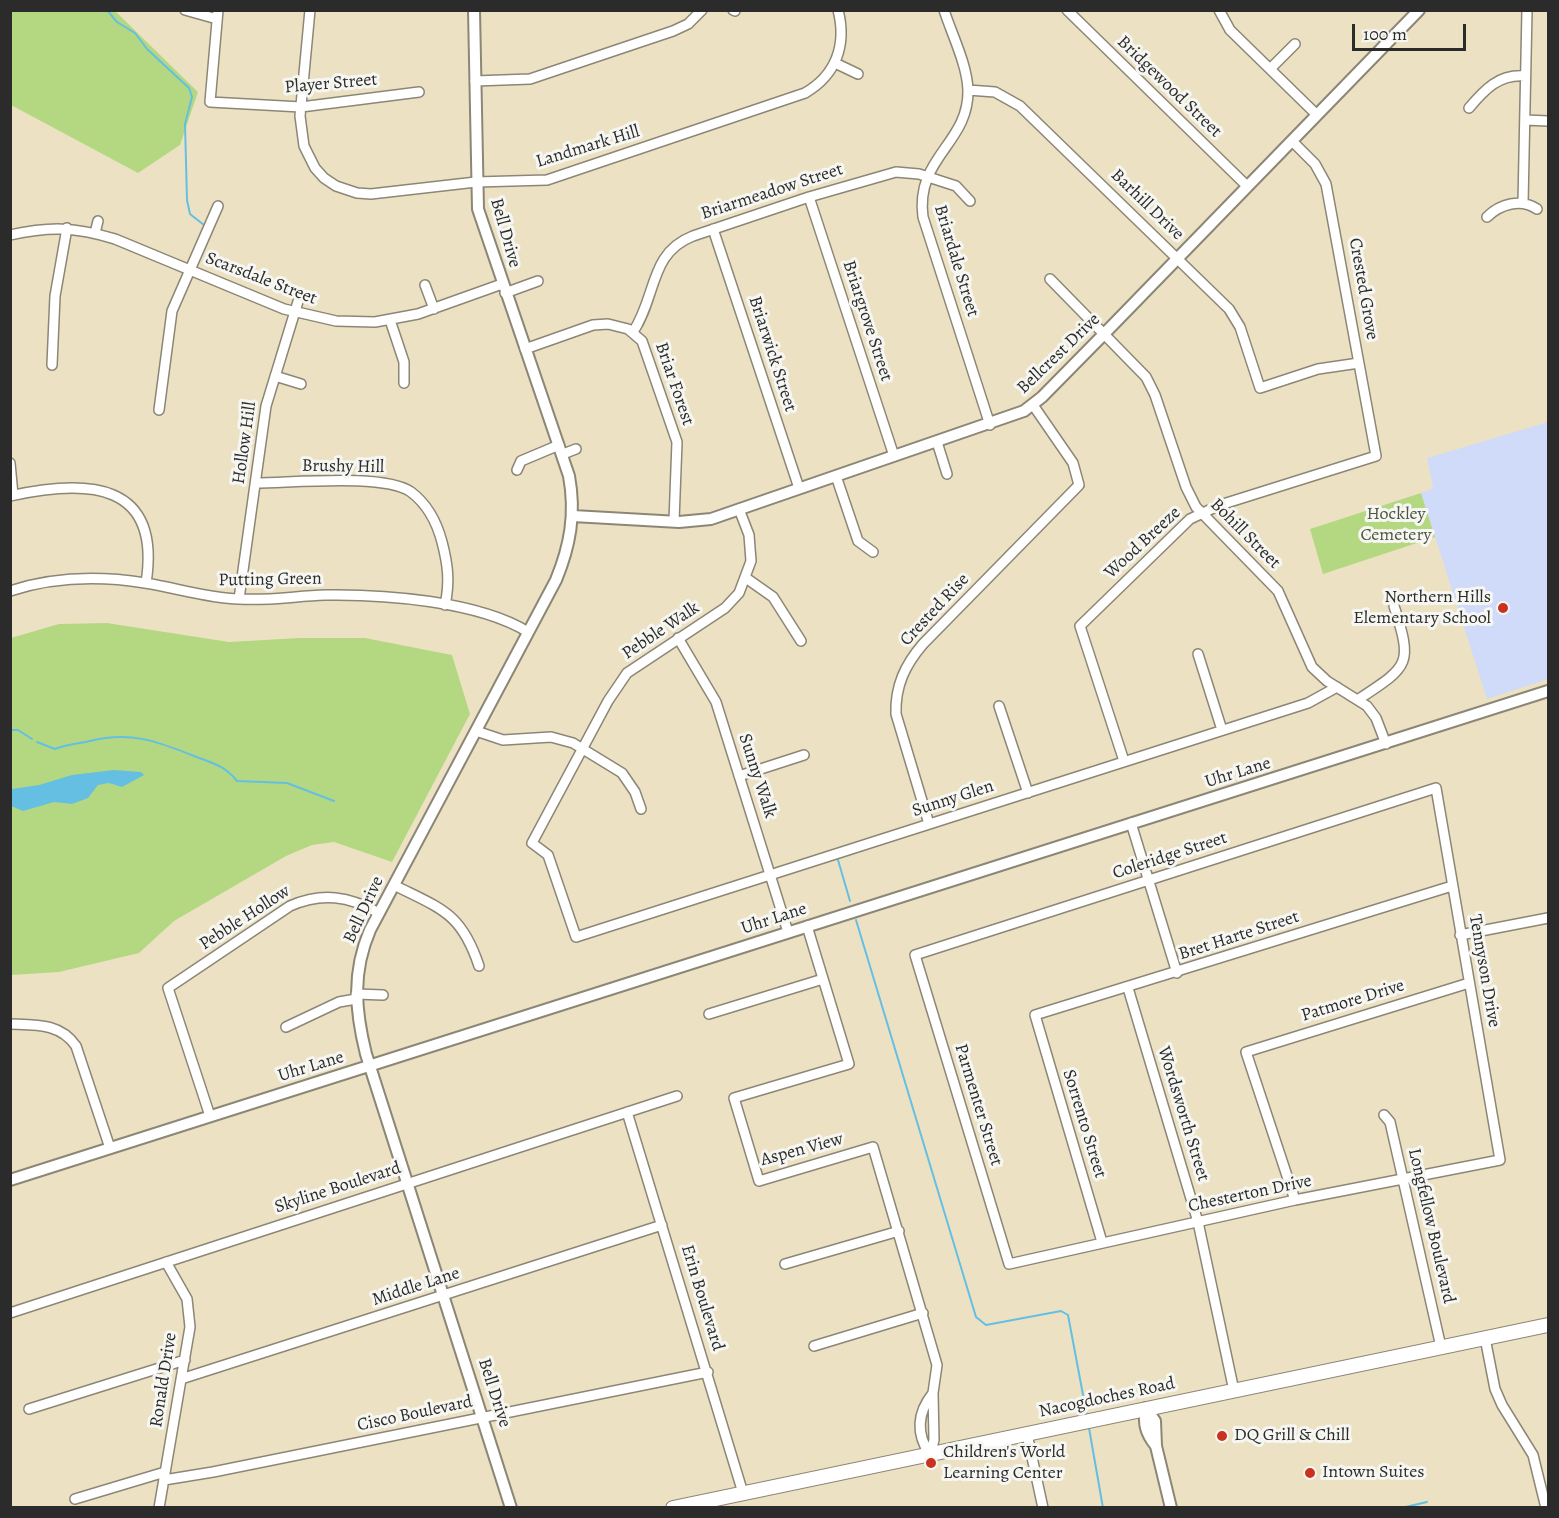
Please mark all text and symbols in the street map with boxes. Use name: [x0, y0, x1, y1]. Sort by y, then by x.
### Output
scale bar: [1355, 12, 1469, 50]
text: 100 m: [1363, 22, 1407, 46]
street label: Bridgewood Street: [1112, 32, 1226, 142]
street label: Player Street: [284, 69, 378, 99]
street label: Landmark Hill: [534, 121, 642, 173]
street label: Briarmeadow Street: [698, 159, 846, 225]
street label: Barhill Drive: [1106, 165, 1188, 245]
street label: Bell Drive: [485, 196, 525, 270]
street label: Briardale Street: [929, 202, 983, 320]
street label: Crested Grove: [1343, 236, 1383, 342]
street label: Scarsdale Street: [202, 248, 320, 310]
street label: Briargrove Street: [837, 258, 897, 384]
street label: Briarwick Street: [743, 293, 801, 415]
street label: Bellcrest Drive: [1013, 309, 1105, 399]
street label: Briar Forest: [650, 339, 698, 429]
street label: Hollow Hill: [229, 400, 261, 486]
street label: Brushy Hill: [302, 455, 384, 479]
street label: Bohill Street: [1205, 494, 1285, 574]
street label: Wood Breeze: [1100, 502, 1186, 584]
park label: Hockley Cemetery: [1360, 504, 1432, 546]
street label: Putting Green: [218, 568, 322, 592]
street label: Crested Rise: [896, 569, 974, 651]
place label: Northern Hills Elementary School: [1353, 587, 1491, 630]
street label: Pebble Walk: [618, 597, 704, 665]
marker: Northern Hills Elementary School: [1496, 601, 1510, 615]
street label: Sunny Walk: [733, 731, 781, 821]
street label: Uhr Lane: [1202, 753, 1274, 793]
street label: Sunny Glen: [910, 776, 996, 822]
street label: Coleridge Street: [1110, 827, 1230, 885]
street label: Bell Drive: [339, 873, 389, 947]
street label: Pebble Hollow: [196, 881, 294, 955]
street label: Uhr Lane: [738, 898, 810, 940]
street label: Bret Harte Street: [1176, 906, 1302, 966]
street label: Tennyson Drive: [1463, 913, 1505, 1029]
street label: Patmore Drive: [1299, 975, 1407, 1027]
street label: Parmenter Street: [949, 1041, 1007, 1169]
street label: Wordsworth Street: [1152, 1044, 1214, 1184]
street label: Uhr Lane: [275, 1047, 347, 1087]
street label: Sorrento Street: [1057, 1067, 1111, 1181]
street label: Aspen View: [758, 1129, 846, 1171]
street label: Longfellow Boulevard: [1403, 1146, 1459, 1306]
street label: Skyline Boulevard: [272, 1157, 404, 1219]
street label: Chesterton Drive: [1186, 1170, 1314, 1218]
street label: Erin Boulevard: [676, 1242, 728, 1354]
street label: Middle Lane: [369, 1263, 463, 1311]
street label: Ronald Drive: [146, 1331, 182, 1429]
street label: Bell Drive: [473, 1356, 515, 1430]
street label: Nacogdoches Road: [1037, 1373, 1177, 1423]
street label: Cisco Boulevard: [355, 1391, 475, 1437]
place label: DQ Grill & Chill: [1234, 1425, 1350, 1447]
marker: DQ Grill & Chill: [1215, 1429, 1229, 1443]
place label: Children's World Learning Center: [943, 1442, 1066, 1484]
marker: Children's World Learning Center: [924, 1456, 938, 1470]
place label: Intown Suites: [1322, 1462, 1425, 1484]
marker: Intown Suites: [1303, 1466, 1317, 1480]

